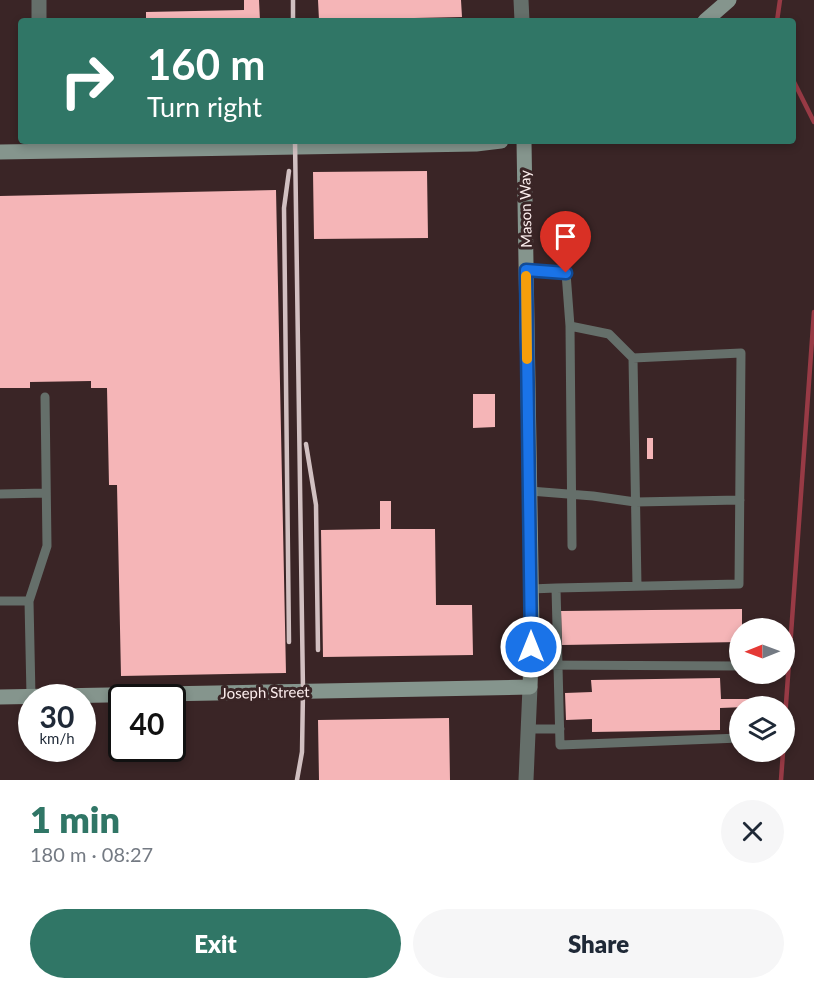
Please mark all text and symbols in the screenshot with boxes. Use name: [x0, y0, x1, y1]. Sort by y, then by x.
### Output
text: 160 m: [147, 39, 265, 89]
icon: right: [48, 42, 126, 120]
text: Turn right: [147, 90, 262, 123]
street label: Mason Way: [515, 170, 535, 248]
pin: [540, 211, 591, 273]
icon: arrive: [549, 220, 582, 253]
position arrow: [499, 615, 563, 679]
north arrow: [729, 618, 795, 684]
map controls: [729, 618, 795, 762]
street label: Joseph Street: [220, 682, 310, 702]
speed limit sign: 40: [108, 684, 186, 762]
button: layers: [729, 696, 795, 762]
text: 30: [40, 698, 74, 734]
text: km/h: [39, 729, 75, 747]
text: 1 min: [30, 797, 120, 841]
button: close: [721, 800, 784, 863]
text: 180 m · 08:27: [30, 842, 153, 866]
button: Exit: [30, 909, 401, 978]
button: Share: [413, 909, 784, 978]

